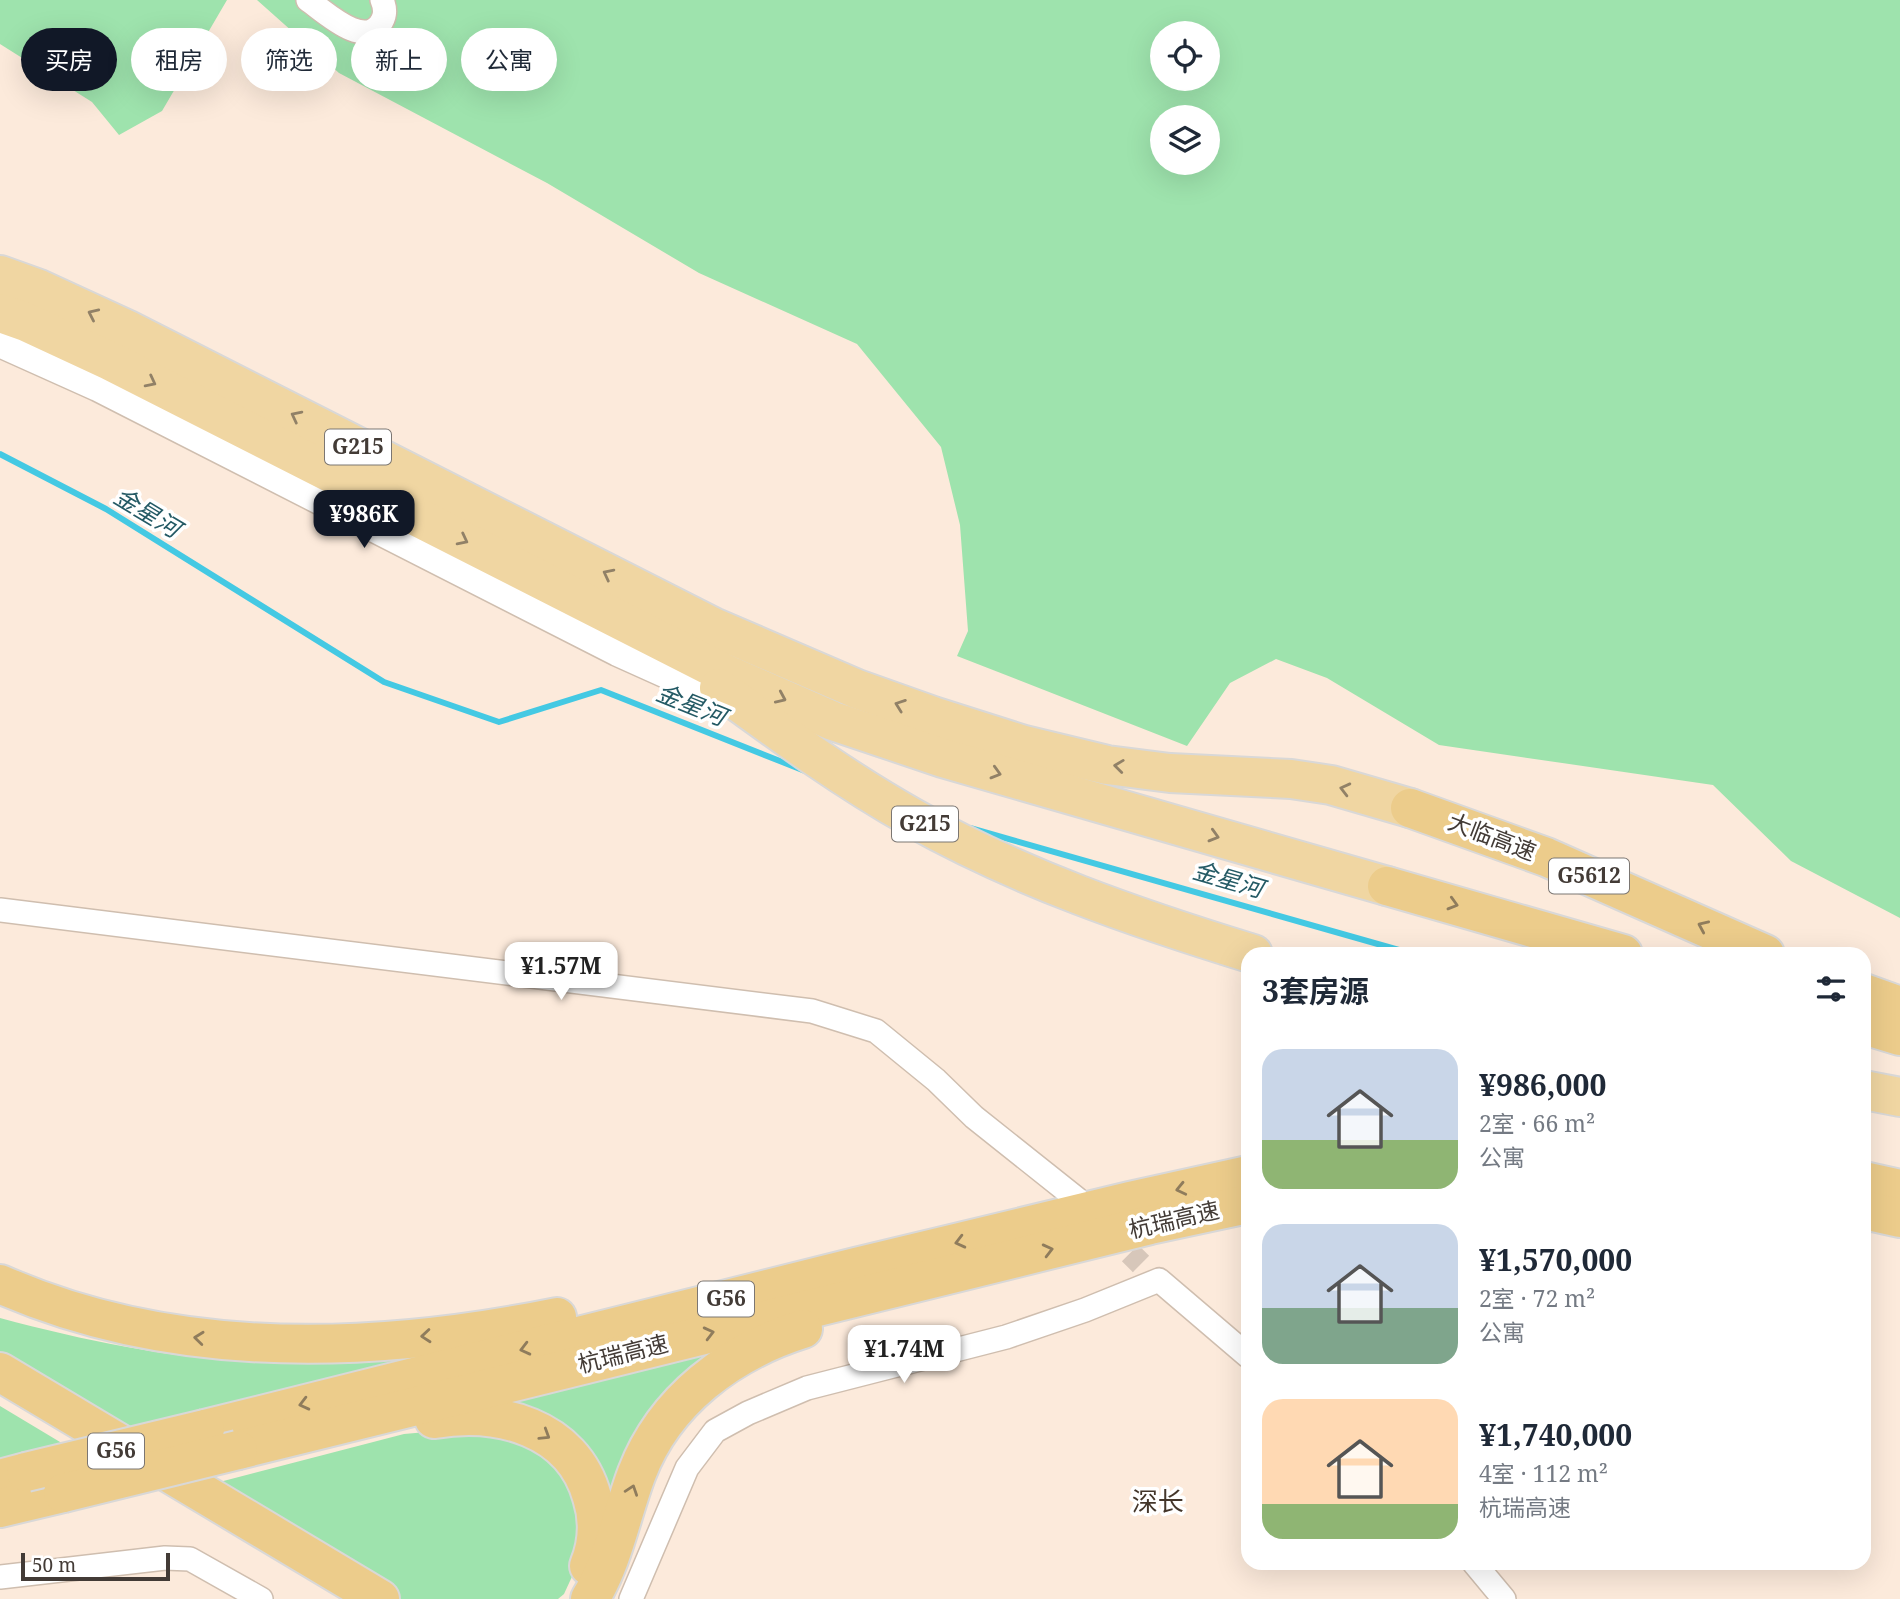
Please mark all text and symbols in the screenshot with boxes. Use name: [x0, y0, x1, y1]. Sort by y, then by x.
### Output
map controls: [1150, 21, 1220, 175]
button: locate: [1150, 21, 1220, 91]
chip: 买房: [21, 28, 117, 91]
chip: 租房: [131, 28, 227, 91]
chip: 筛选: [241, 28, 337, 91]
chip: 新上: [351, 28, 447, 91]
chip: 公寓: [461, 28, 557, 91]
button: layers: [1150, 105, 1220, 175]
one-way arrow: [88, 308, 100, 322]
one-way arrow: [144, 373, 156, 387]
one-way arrow: [291, 410, 303, 424]
road number: G215: [325, 430, 391, 464]
water label: 金星河: [108, 479, 191, 546]
pin: ¥986K: [315, 490, 413, 550]
text: ¥986K: [330, 497, 398, 529]
one-way arrow: [456, 532, 468, 546]
one-way arrow: [603, 569, 615, 583]
water label: 金星河: [652, 675, 735, 734]
one-way arrow: [774, 690, 786, 704]
one-way arrow: [895, 699, 907, 713]
one-way arrow: [1113, 759, 1124, 774]
one-way arrow: [990, 765, 1002, 779]
one-way arrow: [1339, 783, 1351, 797]
street label: 大临高速: [1444, 805, 1541, 867]
road number: G215: [892, 806, 958, 842]
one-way arrow: [1208, 828, 1220, 843]
water label: 金星河: [1189, 853, 1271, 905]
road number: G5612: [1549, 858, 1629, 894]
one-way arrow: [1447, 896, 1459, 910]
one-way arrow: [1697, 920, 1710, 934]
pin: ¥1.57M: [504, 942, 618, 1002]
text: ¥1.57M: [521, 949, 601, 981]
text: 3套房源: [1262, 970, 1369, 1011]
icon: filters: [1812, 970, 1850, 1008]
text: ¥986,000: [1479, 1064, 1606, 1105]
icon: home: [1318, 1077, 1402, 1161]
text: 2室 · 66 m²: [1479, 1107, 1595, 1139]
text: 公寓: [1479, 1141, 1525, 1173]
one-way arrow: [1175, 1181, 1187, 1195]
street label: 杭瑞高速: [1125, 1193, 1222, 1245]
one-way arrow: [954, 1234, 966, 1248]
text: ¥1,570,000: [1479, 1239, 1632, 1280]
one-way arrow: [1042, 1244, 1054, 1258]
icon: home: [1318, 1252, 1402, 1336]
road number: G56: [698, 1282, 754, 1316]
text: 2室 · 72 m²: [1479, 1282, 1595, 1314]
text: 公寓: [1479, 1316, 1525, 1348]
street label: 杭瑞高速: [574, 1326, 671, 1380]
pin: ¥1.74M: [847, 1326, 961, 1385]
one-way arrow: [702, 1327, 714, 1341]
one-way arrow: [420, 1328, 431, 1343]
one-way arrow: [193, 1330, 205, 1345]
text: ¥1.74M: [864, 1332, 944, 1364]
one-way arrow: [519, 1341, 531, 1355]
one-way arrow: [298, 1396, 310, 1410]
text: ¥1,740,000: [1479, 1414, 1632, 1455]
one-way arrow: [537, 1427, 550, 1440]
icon: home: [1318, 1427, 1402, 1511]
road number: G56: [88, 1434, 144, 1468]
text: 4室 · 112 m²: [1479, 1457, 1608, 1489]
district label: 深长: [1132, 1483, 1184, 1519]
one-way arrow: [624, 1484, 638, 1496]
text: 杭瑞高速: [1479, 1491, 1571, 1523]
scale bar: [21, 1550, 170, 1582]
text: 50 m: [32, 1552, 76, 1578]

